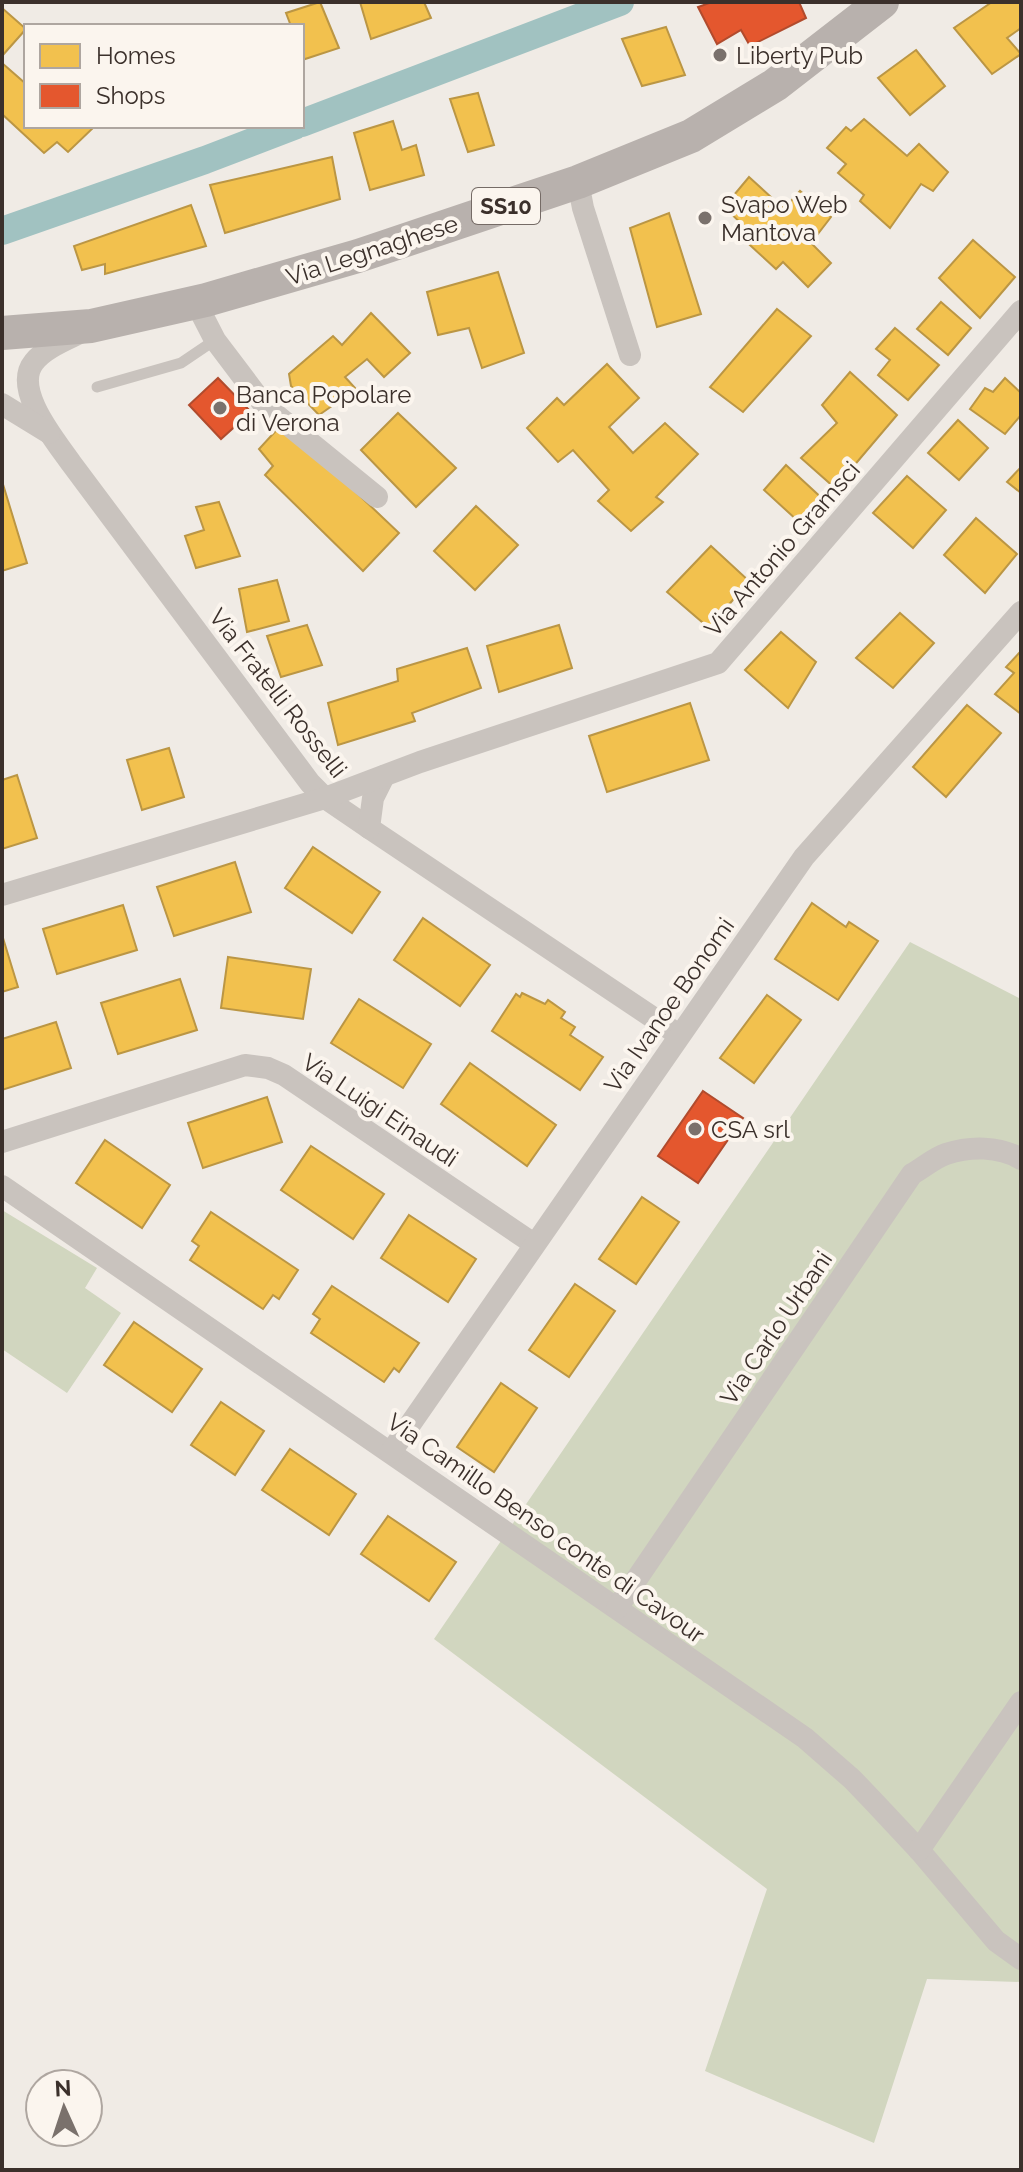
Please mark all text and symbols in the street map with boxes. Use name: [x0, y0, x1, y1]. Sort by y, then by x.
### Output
legend: [24, 24, 304, 128]
text: Homes: [96, 41, 176, 70]
place label: Liberty Pub: [736, 41, 863, 70]
marker: Liberty Pub: [711, 46, 729, 64]
text: Shops: [96, 81, 165, 110]
road number: SS10: [472, 188, 540, 224]
place label: Svapo Web Mantova: [721, 190, 847, 247]
street label: Via Legnaghese: [282, 209, 462, 291]
marker: Svapo Web Mantova: [696, 209, 714, 227]
place label: Banca Popolare di Verona: [236, 380, 411, 437]
marker: Banca Popolare di Verona: [211, 399, 229, 417]
street label: Via Antonio Gramsci: [698, 456, 866, 642]
street label: Via Fratelli Rosselli: [203, 603, 353, 783]
street label: Via Ivanoe Bonomi: [598, 912, 740, 1098]
street label: Via Luigi Einaudi: [297, 1047, 463, 1173]
place label: CSA srl: [711, 1115, 790, 1144]
marker: CSA srl: [686, 1120, 704, 1138]
street label: Via Carlo Urbani: [714, 1246, 838, 1410]
street label: Via Camillo Benso conte di Cavour: [382, 1407, 711, 1649]
north arrow: [24, 2068, 104, 2148]
text: N: [54, 2075, 72, 2101]

